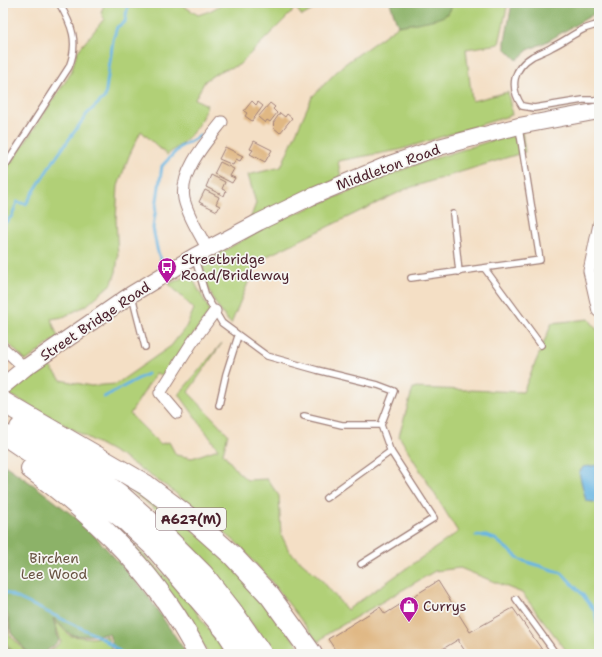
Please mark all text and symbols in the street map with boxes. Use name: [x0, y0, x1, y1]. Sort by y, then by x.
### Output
street label: Middleton Road: [334, 140, 443, 194]
place label: Streetbridge Road/Bridleway: [181, 250, 289, 284]
bus stop icon: Streetbridge Road/Bridleway: [156, 256, 178, 284]
street label: Street Bridge Road: [36, 277, 154, 365]
road number: A627(M): [156, 508, 226, 530]
park label: Birchen Lee Wood: [21, 549, 87, 583]
shop icon: Currys: [398, 595, 420, 623]
place label: Currys: [423, 597, 467, 615]

